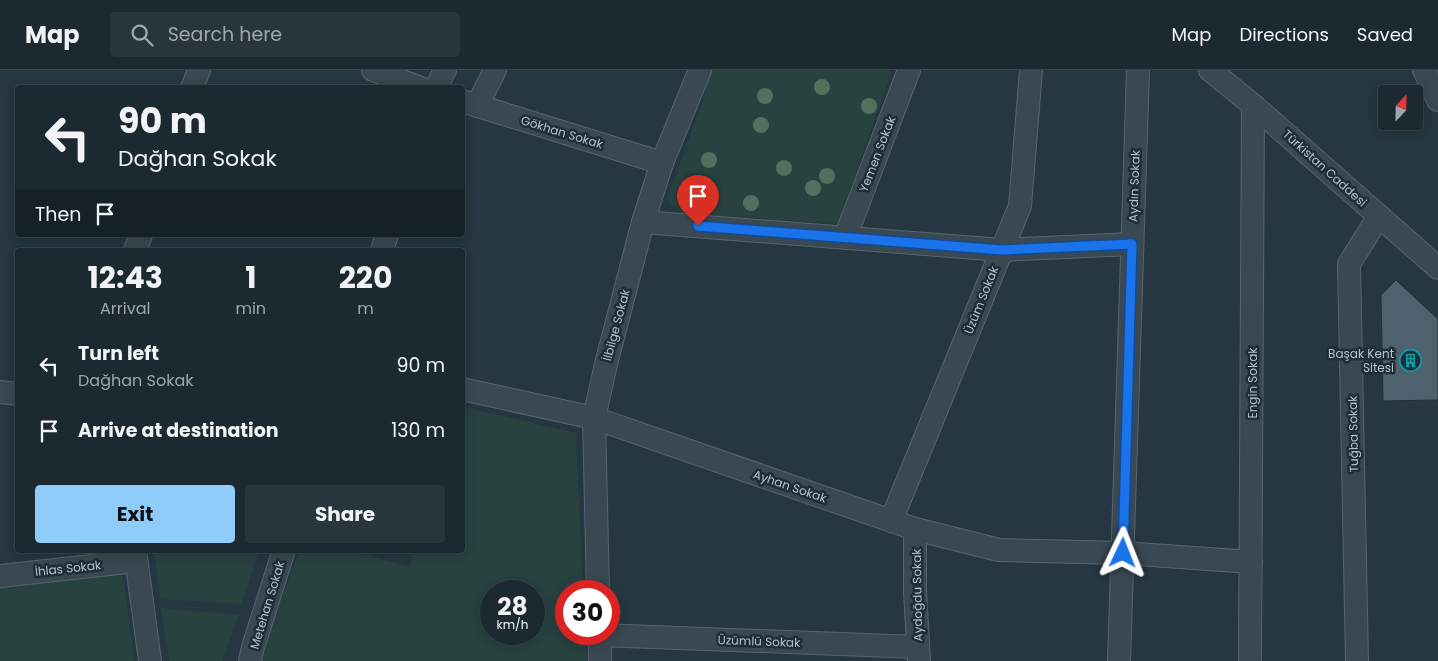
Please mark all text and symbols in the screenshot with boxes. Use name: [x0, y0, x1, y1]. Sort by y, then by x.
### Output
search box: [110, 12, 460, 57]
text: Map: [25, 18, 80, 51]
icon: search: [128, 21, 156, 49]
text: Search here: [168, 21, 282, 48]
text: Map: [1172, 22, 1211, 47]
text: Directions: [1239, 22, 1329, 47]
text: Saved: [1357, 22, 1413, 47]
north arrow: [1378, 85, 1422, 130]
map controls: [1378, 85, 1423, 130]
text: 90 m: [118, 96, 207, 145]
icon: left: [35, 105, 100, 170]
street label: Gökhan Sokak: [519, 111, 606, 153]
street label: Yemen Sokak: [855, 113, 900, 195]
street label: Türkistan Caddesi: [1279, 126, 1371, 210]
text: Dağhan Sokak: [118, 143, 277, 174]
street label: Aydın Sokak: [1124, 149, 1144, 222]
pin: [677, 175, 719, 226]
icon: arrive: [684, 182, 712, 210]
icon: arrive: [91, 200, 119, 228]
text: Then: [35, 201, 81, 228]
text: 12:43: [88, 256, 163, 299]
text: 1: [245, 256, 256, 299]
text: 220: [339, 256, 392, 299]
street label: Üzüm Sokak: [960, 263, 1003, 337]
street label: İlbilge Sokak: [598, 286, 634, 363]
text: Arrival: [100, 297, 150, 320]
text: min: [235, 297, 266, 320]
text: m: [357, 297, 374, 320]
text: Turn left: [78, 340, 159, 367]
place label: Başak Kent Sitesi: [1328, 345, 1394, 376]
street label: Engin Sokak: [1244, 347, 1261, 418]
building icon: Başak Kent Sitesi: [1398, 348, 1422, 372]
icon: left: [35, 352, 63, 380]
text: 90 m: [396, 352, 445, 379]
text: Dağhan Sokak: [78, 369, 193, 392]
street label: Tuğba Sokak: [1344, 395, 1362, 473]
icon: arrive: [35, 417, 63, 445]
text: Arrive at destination: [78, 417, 279, 444]
text: 130 m: [391, 417, 445, 444]
street label: Ayhan Sokak: [751, 465, 830, 507]
button: Exit: [35, 485, 235, 543]
button: Share: [245, 485, 445, 543]
position arrow: [1096, 526, 1148, 578]
street label: Aydoğdu Sokak: [908, 548, 926, 642]
street label: İhlas Sokak: [34, 556, 103, 580]
street label: Metehan Sokak: [246, 558, 289, 651]
speed limit sign: 30: [555, 580, 620, 645]
text: 28: [497, 589, 528, 624]
text: km/h: [497, 616, 528, 633]
street label: Üzümlü Sokak: [717, 631, 801, 651]

